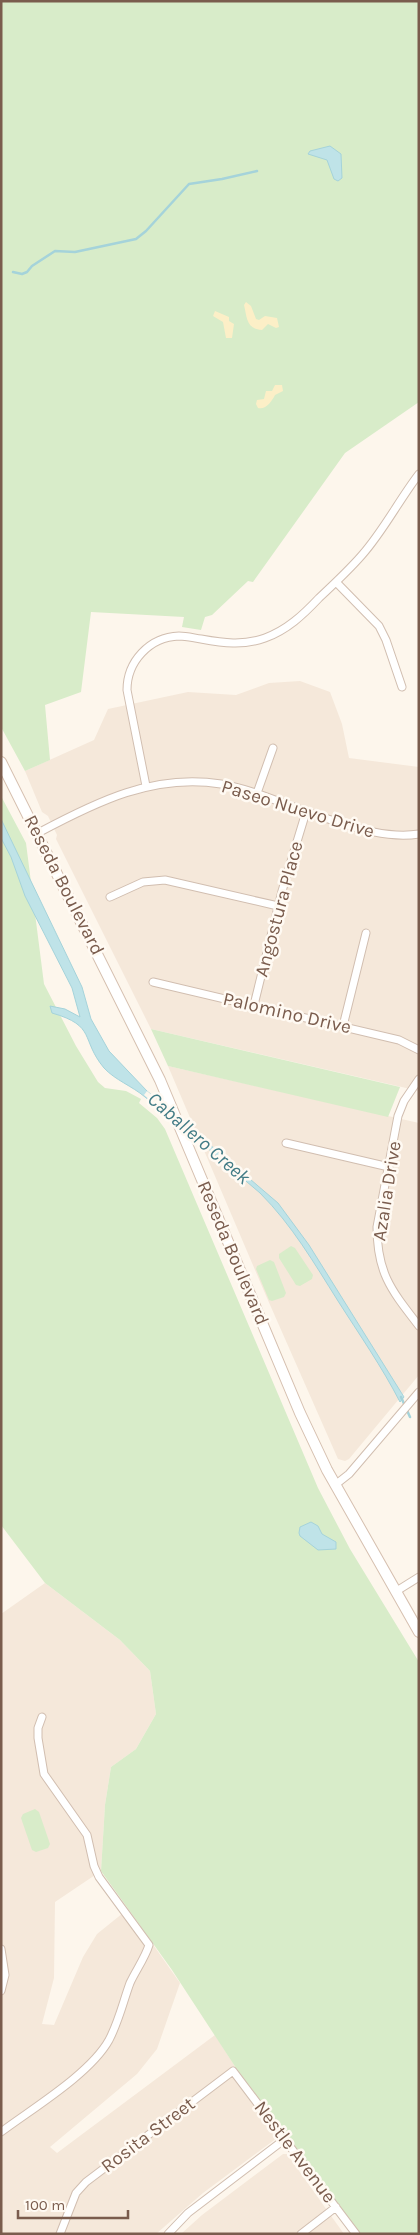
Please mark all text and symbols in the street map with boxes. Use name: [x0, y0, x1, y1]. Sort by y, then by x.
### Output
street label: Paseo Nuevo Drive: [219, 775, 377, 843]
street label: Reseda Boulevard: [19, 811, 109, 959]
street label: Angostura Place: [250, 839, 308, 979]
street label: Palomino Drive: [221, 988, 353, 1038]
water label: Caballero Creek: [143, 1087, 256, 1189]
street label: Azalia Drive: [368, 1140, 406, 1242]
street label: Reseda Boulevard: [193, 1178, 273, 1328]
street label: Rosita Street: [97, 2093, 199, 2177]
street label: Nestle Avenue: [250, 2097, 340, 2207]
scale bar: [18, 2188, 128, 2220]
text: 100 m: [25, 2196, 65, 2214]

